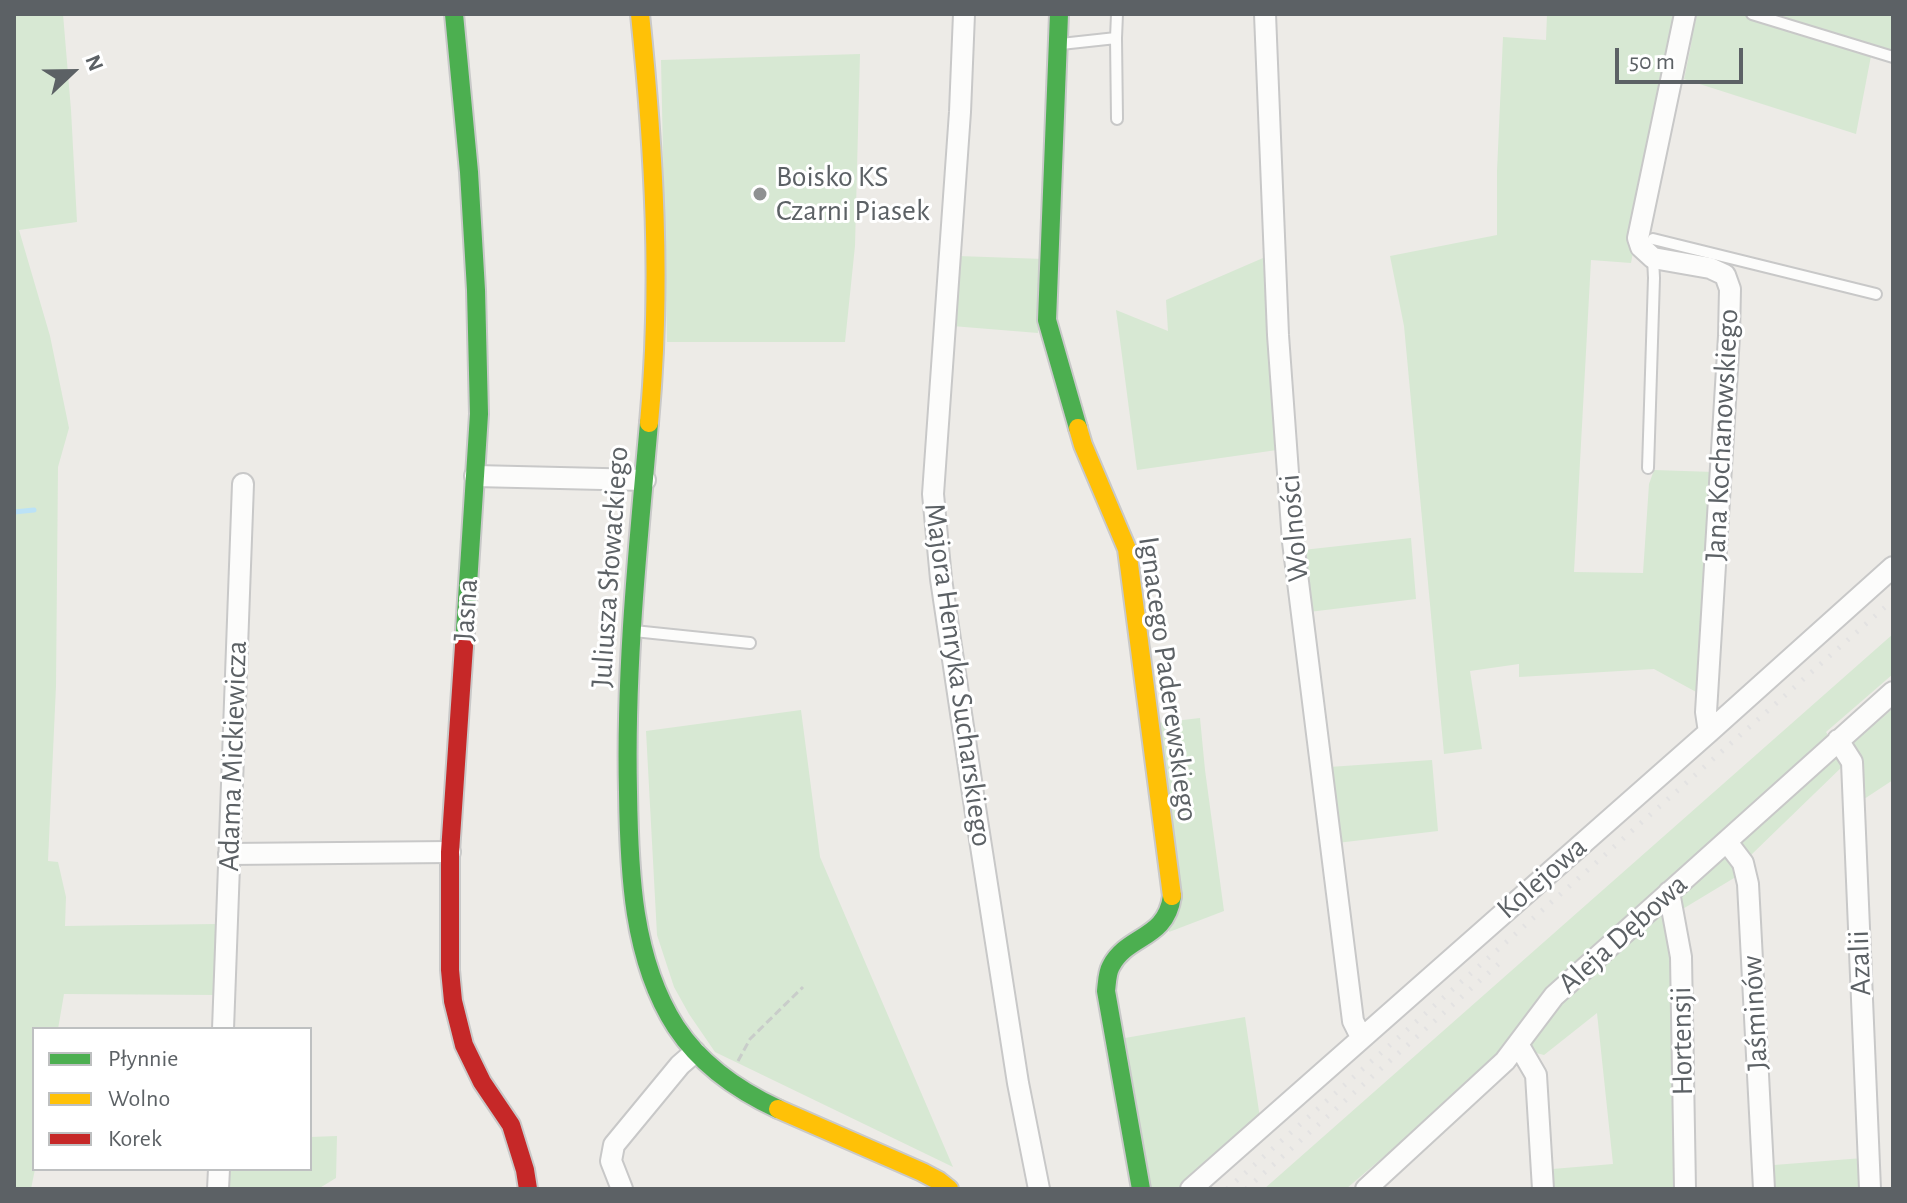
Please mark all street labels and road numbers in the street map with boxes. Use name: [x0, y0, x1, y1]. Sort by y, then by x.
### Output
street label: Jana Kochanowskiego: [1697, 308, 1747, 562]
street label: Juliusza Słowackiego: [584, 445, 636, 689]
street label: Wolności: [1271, 473, 1317, 583]
street label: Majora Henryka Sucharskiego: [916, 501, 1000, 849]
street label: Ignacego Paderewskiego: [1130, 534, 1206, 824]
street label: Jasna: [446, 577, 486, 643]
street label: Adama Mickiewicza: [211, 640, 255, 872]
street label: Kolejowa: [1490, 829, 1594, 927]
street label: Aleja Dębowa: [1551, 866, 1695, 1002]
street label: Azalii: [1841, 930, 1879, 996]
street label: Jaśminów: [1734, 955, 1776, 1071]
street label: Hortensji: [1663, 986, 1701, 1096]

